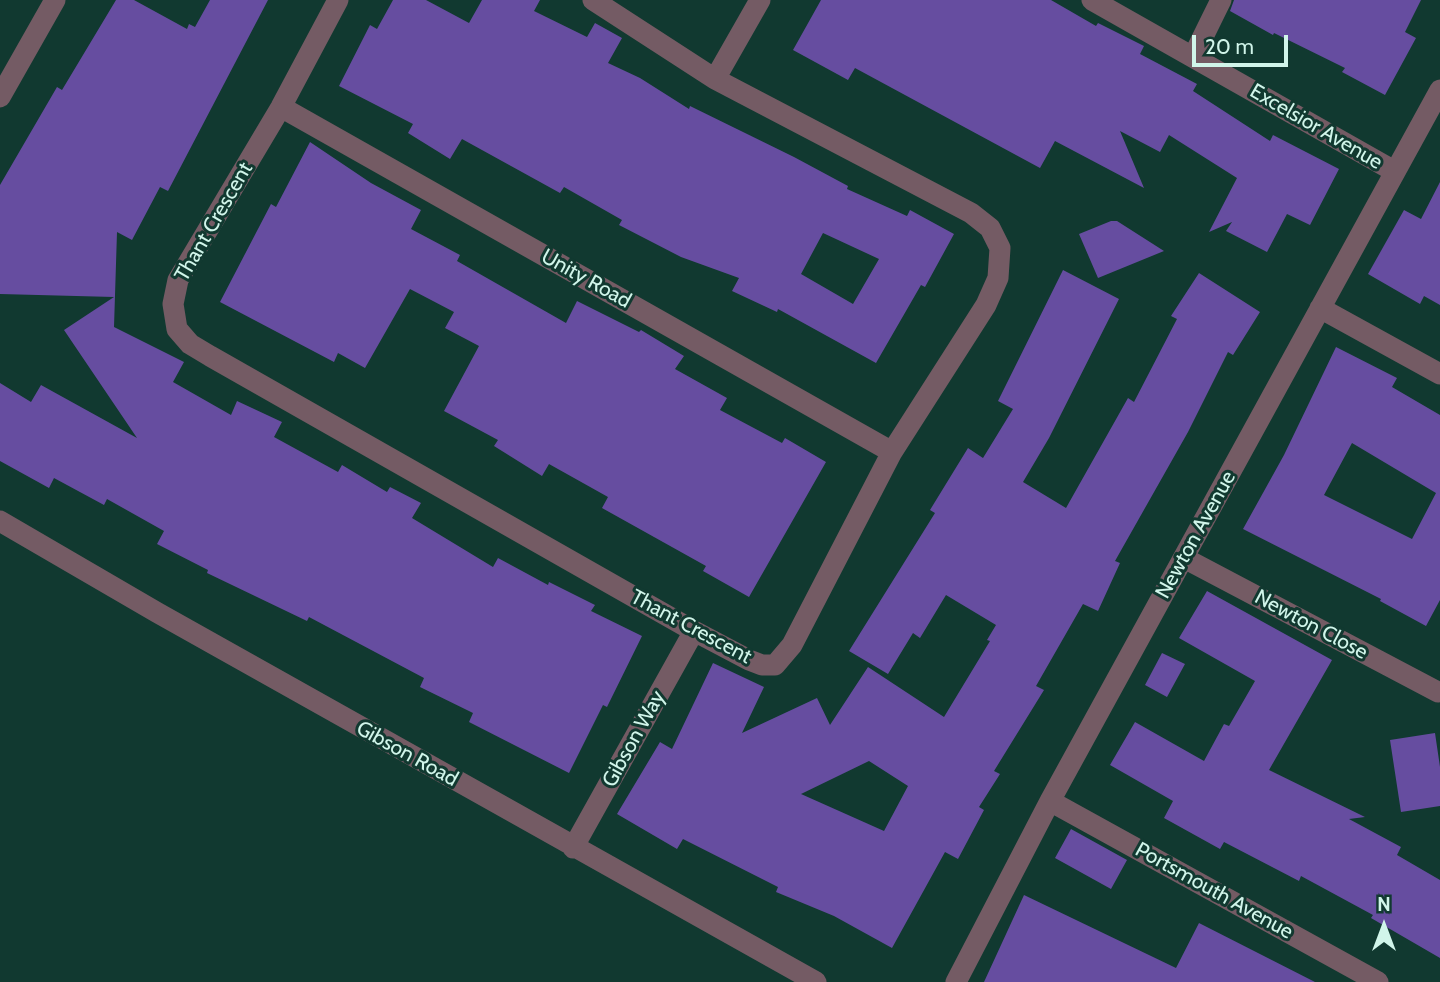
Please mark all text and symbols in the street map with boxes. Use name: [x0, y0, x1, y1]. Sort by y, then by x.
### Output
scale bar: [1195, 21, 1291, 65]
text: 20 m: [1205, 34, 1254, 59]
street label: Excelsior Avenue: [1245, 79, 1387, 175]
street label: Thant Crescent: [170, 158, 258, 286]
street label: Unity Road: [537, 244, 635, 314]
street label: Newton Avenue: [1151, 467, 1241, 603]
street label: Thant Crescent: [626, 585, 756, 669]
street label: Newton Close: [1250, 585, 1372, 665]
street label: Gibson Way: [597, 686, 671, 792]
street label: Gibson Road: [352, 716, 462, 792]
street label: Portsmouth Avenue: [1131, 837, 1297, 945]
north arrow: [1349, 891, 1419, 961]
text: N: [1377, 893, 1391, 916]

